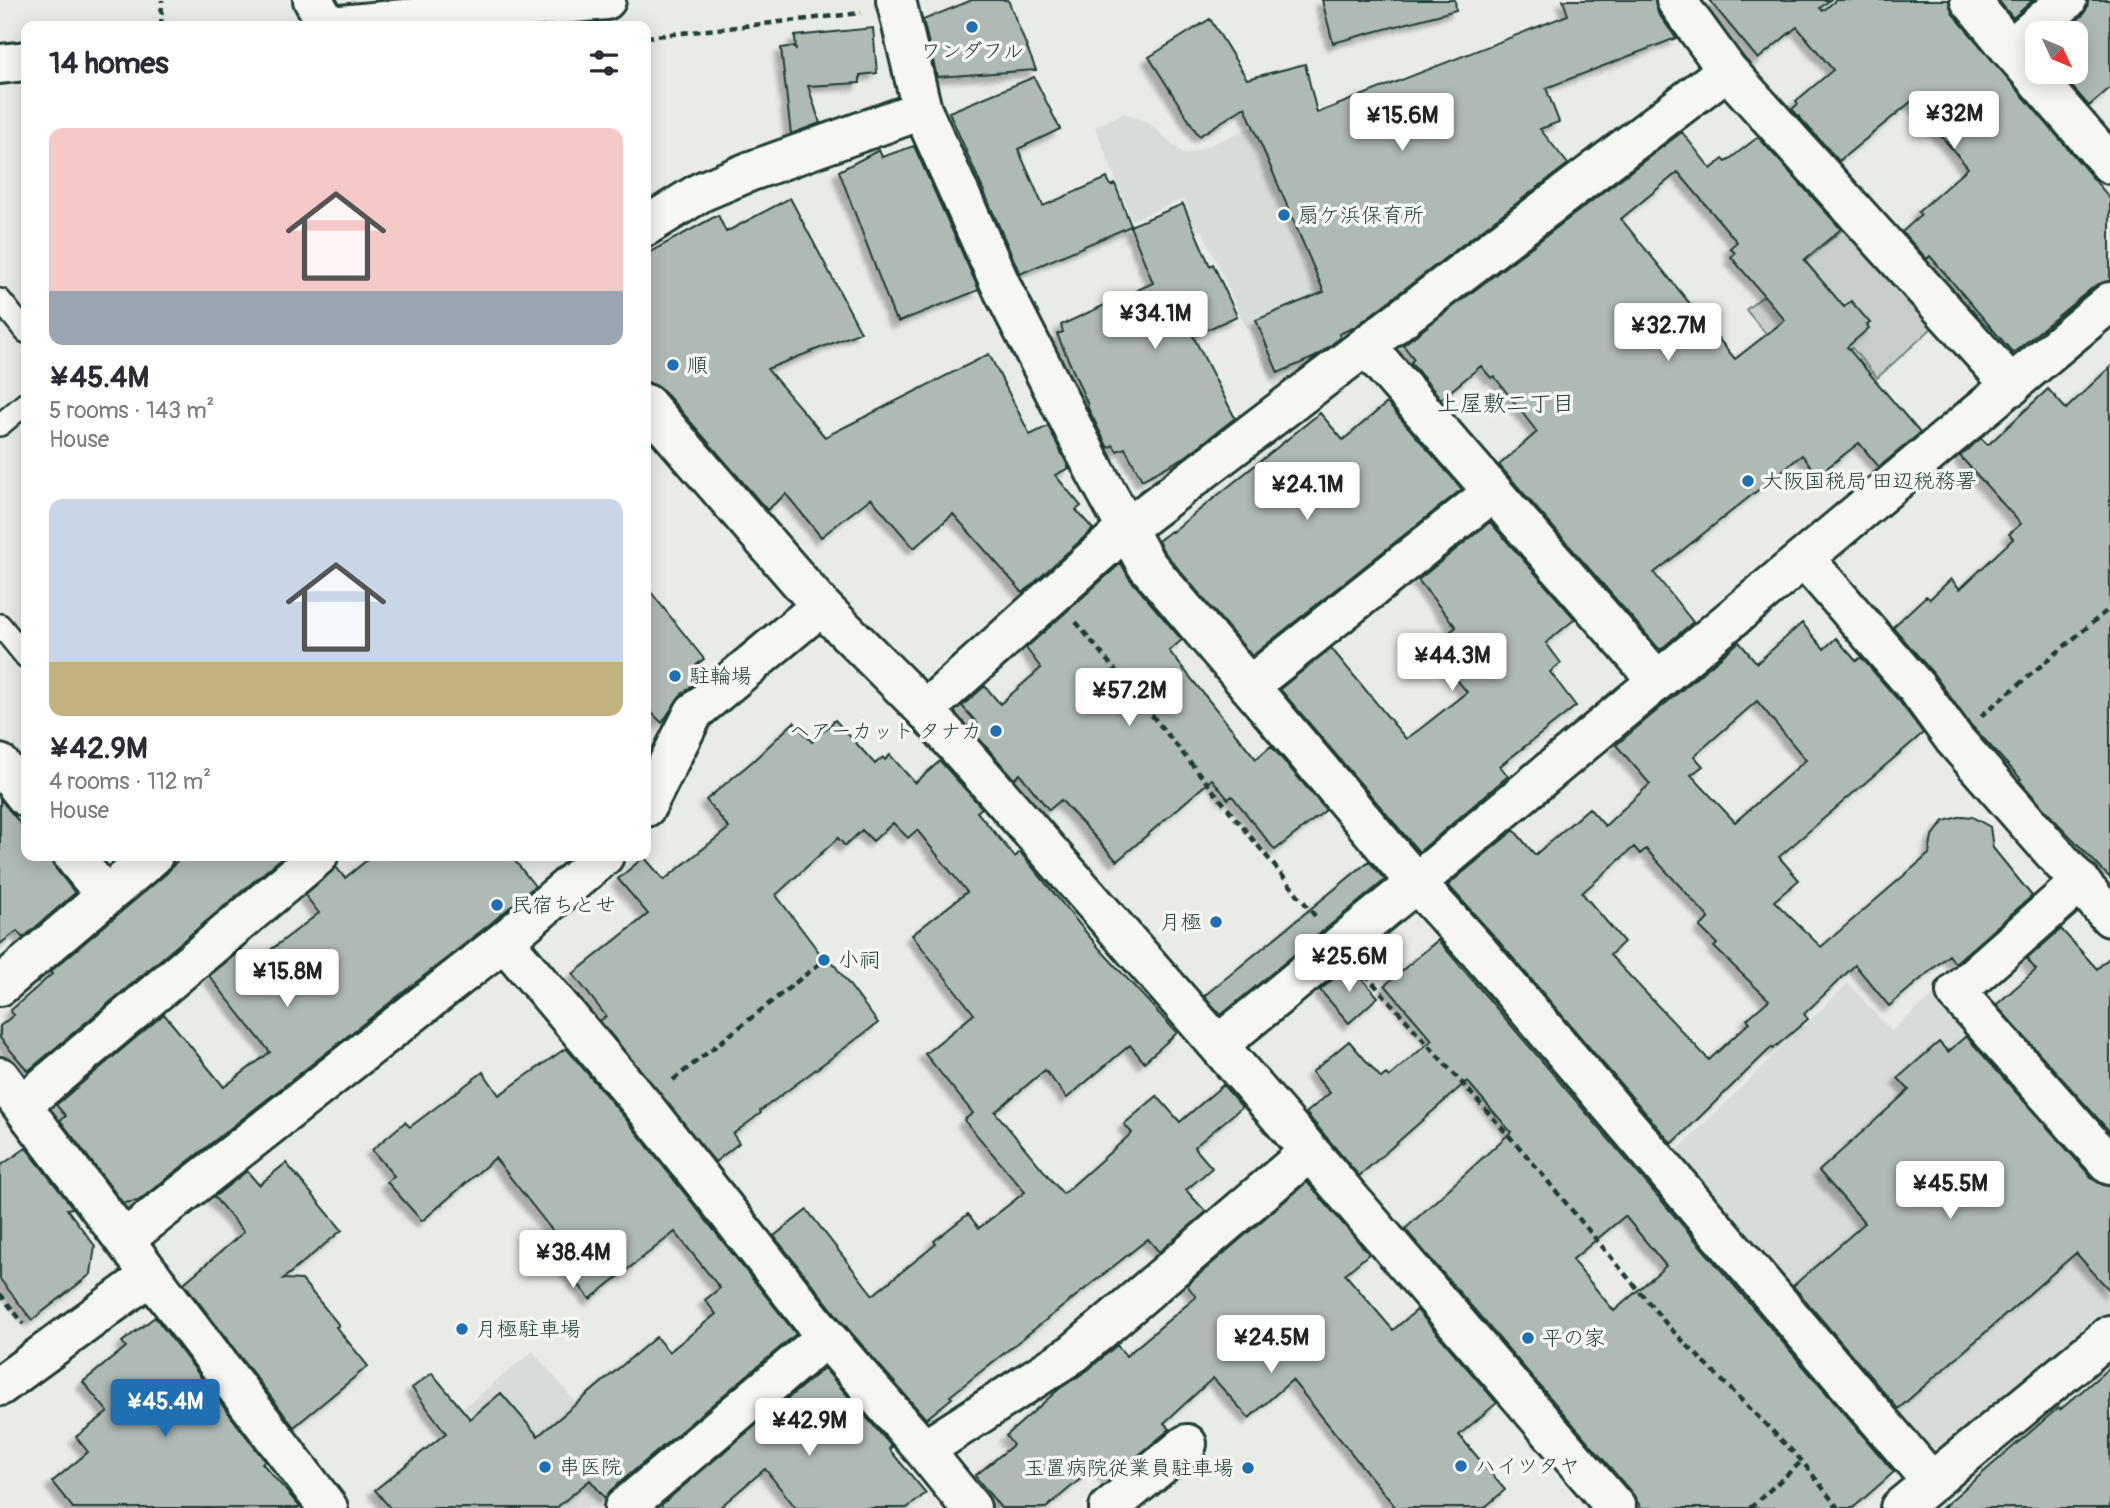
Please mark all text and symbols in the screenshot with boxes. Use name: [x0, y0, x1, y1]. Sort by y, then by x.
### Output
marker: ワンダフル: [964, 19, 980, 35]
north arrow: [2025, 21, 2088, 84]
map controls: [2025, 21, 2088, 84]
place label: ワンダフル: [920, 38, 1024, 65]
icon: filters: [585, 44, 623, 82]
text: 14 homes: [49, 45, 169, 82]
pin: ¥32M: [1913, 92, 1995, 151]
pin: ¥15.6M: [1345, 94, 1459, 153]
text: ¥32M: [1925, 99, 1983, 128]
text: ¥15.6M: [1366, 101, 1438, 130]
icon: home: [273, 173, 399, 299]
place label: 扇ケ浜保育所: [1298, 202, 1424, 229]
marker: 扇ケ浜保育所: [1276, 207, 1292, 223]
pin: ¥34.1M: [1098, 292, 1212, 351]
text: ¥34.1M: [1119, 299, 1191, 328]
pin: ¥32.7M: [1611, 304, 1725, 363]
text: ¥32.7M: [1630, 311, 1706, 340]
place label: 順: [687, 352, 708, 379]
marker: 順: [665, 357, 681, 373]
text: ¥45.4M: [49, 359, 149, 396]
district label: 上屋敷二丁目: [1437, 389, 1575, 418]
text: 5 rooms · 143 m²: [49, 396, 214, 425]
text: House: [49, 425, 109, 454]
pin: ¥24.1M: [1250, 462, 1364, 522]
place label: 大阪国税局 田辺税務署: [1762, 468, 1977, 495]
text: ¥24.1M: [1271, 470, 1343, 499]
marker: 大阪国税局 田辺税務署: [1740, 473, 1756, 489]
icon: home: [273, 544, 399, 670]
pin: ¥44.3M: [1395, 634, 1509, 693]
text: ¥44.3M: [1413, 641, 1491, 670]
place label: 駐輪場: [689, 663, 752, 690]
marker: 駐輪場: [667, 668, 683, 684]
pin: ¥57.2M: [1072, 668, 1186, 728]
text: ¥57.2M: [1091, 676, 1167, 705]
place label: ヘアーカット タナカ: [789, 718, 982, 745]
marker: ヘアーカット タナカ: [988, 723, 1004, 739]
text: ¥42.9M: [49, 730, 148, 767]
text: 4 rooms · 112 m²: [49, 767, 211, 796]
text: House: [49, 796, 109, 825]
place label: 民宿ちとせ: [511, 892, 616, 919]
marker: 民宿ちとせ: [489, 897, 505, 913]
place label: 月極: [1160, 909, 1202, 936]
marker: 月極: [1208, 914, 1224, 930]
pin: ¥25.6M: [1292, 934, 1406, 994]
text: ¥25.6M: [1311, 942, 1387, 971]
place label: 小祠: [838, 947, 880, 974]
pin: ¥15.8M: [230, 950, 344, 1009]
marker: 小祠: [816, 952, 832, 968]
text: ¥15.8M: [252, 957, 322, 986]
pin: ¥45.5M: [1893, 1162, 2007, 1221]
text: ¥45.5M: [1912, 1169, 1988, 1198]
pin: ¥38.4M: [516, 1230, 630, 1290]
text: ¥38.4M: [535, 1238, 611, 1267]
place label: 月極駐車場: [476, 1316, 581, 1343]
pin: ¥24.5M: [1214, 1316, 1328, 1375]
marker: 月極駐車場: [454, 1321, 470, 1337]
text: ¥24.5M: [1233, 1323, 1309, 1352]
place label: 平の家: [1542, 1325, 1605, 1352]
marker: 平の家: [1520, 1330, 1536, 1346]
pin: ¥45.4M: [108, 1380, 222, 1439]
text: ¥45.4M: [127, 1387, 203, 1416]
pin: ¥42.9M: [752, 1398, 866, 1458]
text: ¥42.9M: [771, 1406, 847, 1435]
place label: ハイツタヤ: [1475, 1453, 1580, 1480]
place label: 串医院: [559, 1454, 622, 1481]
place label: 玉置病院従業員駐車場: [1024, 1455, 1234, 1482]
marker: ハイツタヤ: [1453, 1458, 1469, 1474]
marker: 串医院: [537, 1459, 553, 1475]
marker: 玉置病院従業員駐車場: [1240, 1460, 1256, 1476]

